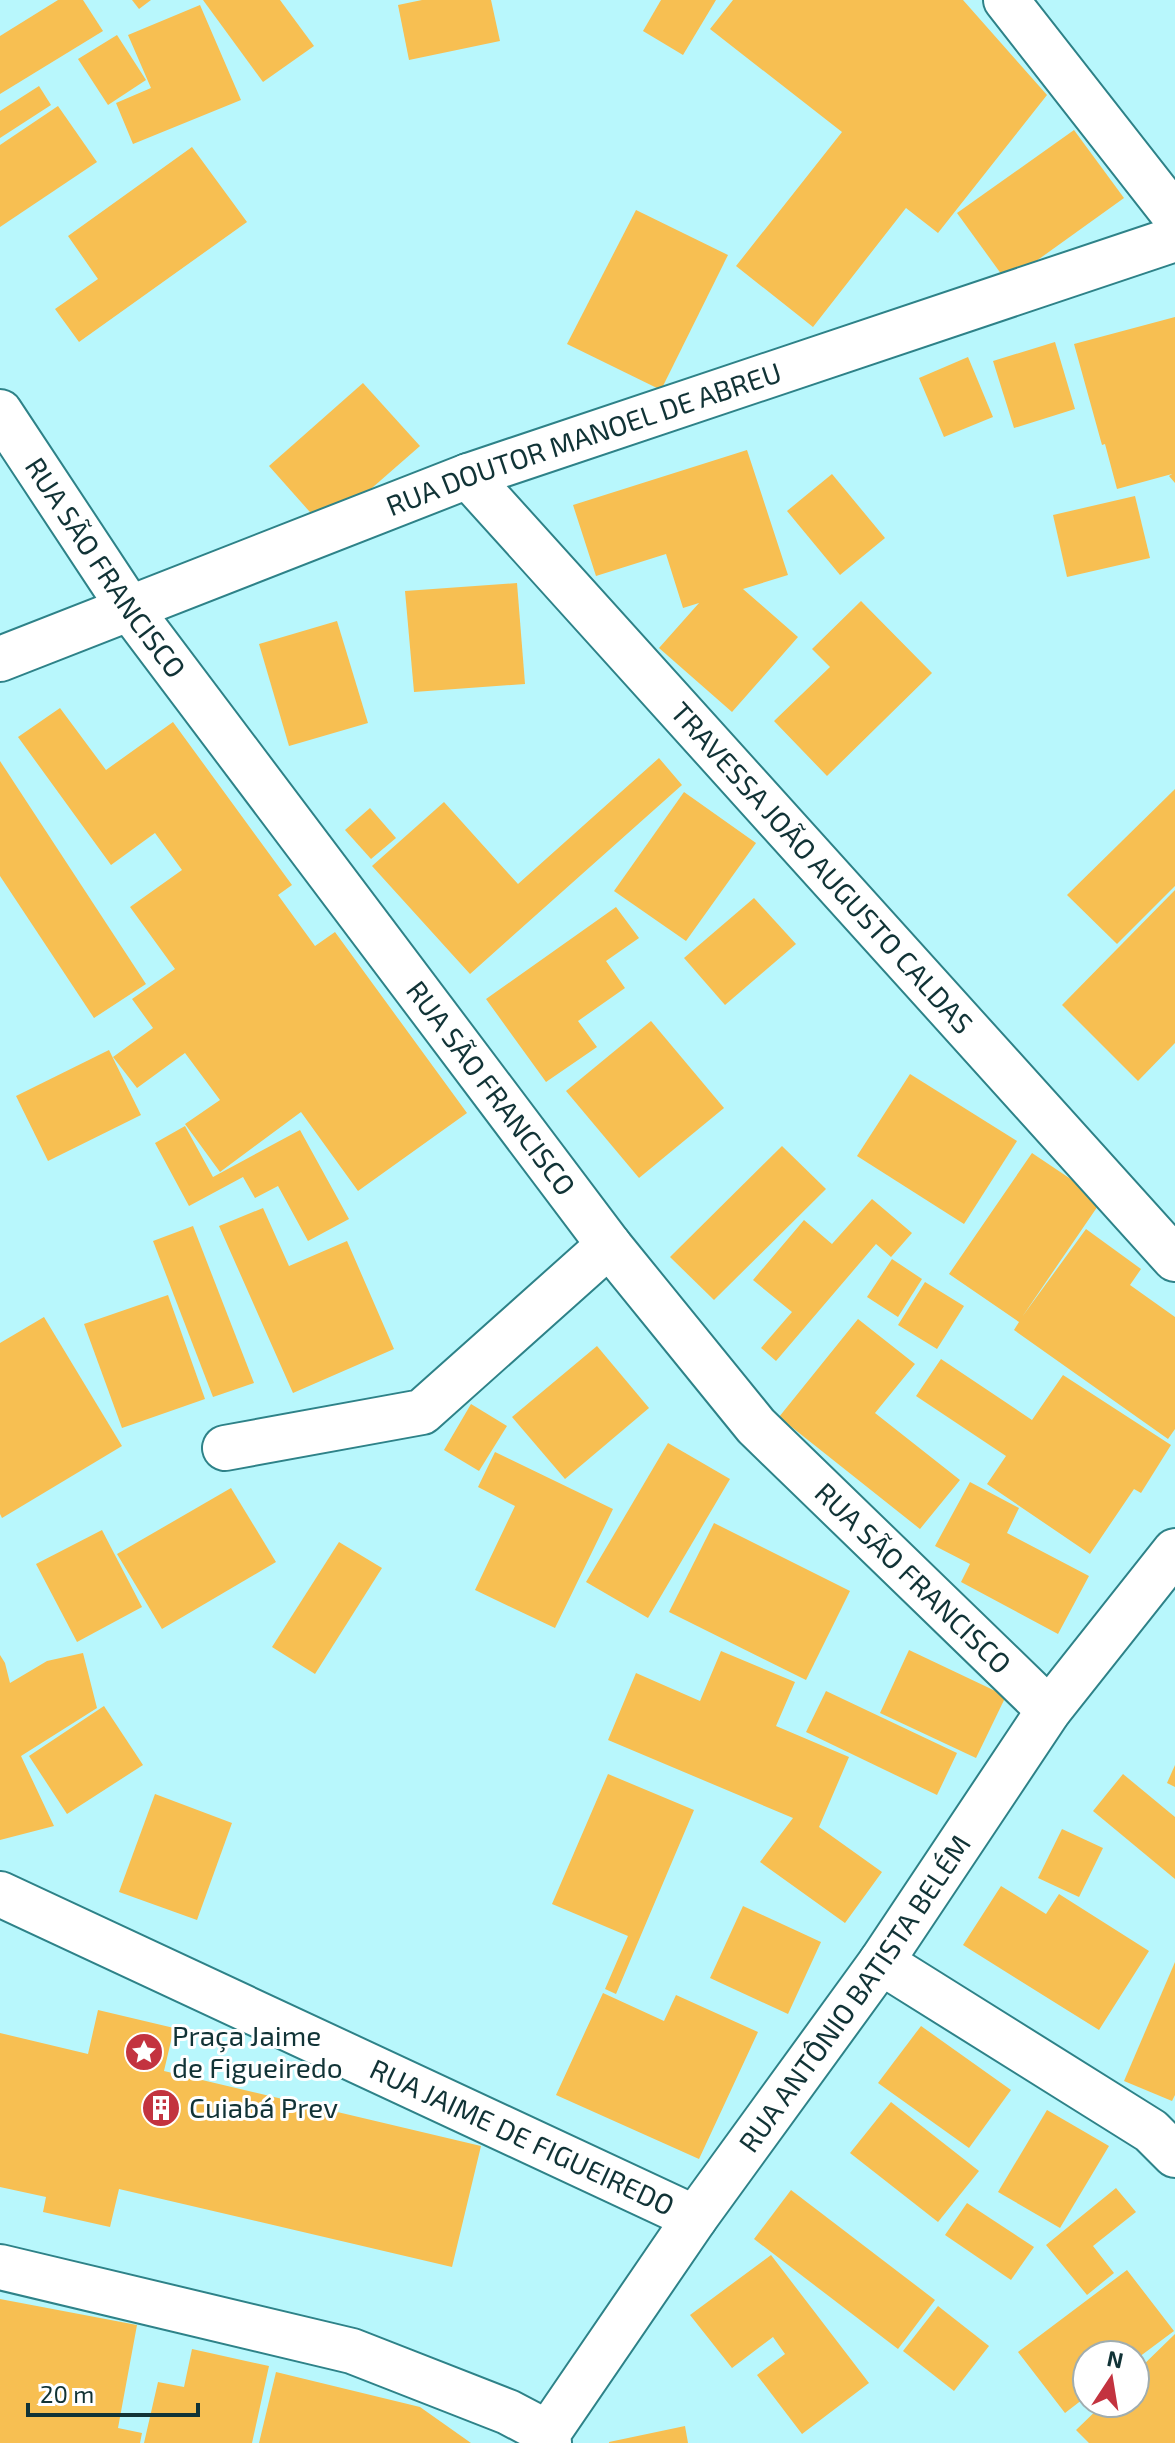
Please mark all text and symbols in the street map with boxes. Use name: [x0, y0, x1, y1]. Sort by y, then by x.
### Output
street label: RUA DOUTOR MANOEL DE ABREU: [381, 354, 785, 522]
street label: RUA SÃO FRANCISCO: [19, 451, 194, 684]
street label: TRAVESSA JOÃO AUGUSTO CALDAS: [664, 695, 981, 1040]
street label: RUA SÃO FRANCISCO: [400, 974, 583, 1202]
street label: RUA SÃO FRANCISCO: [809, 1475, 1019, 1680]
street label: RUA ANTÔNIO BATISTA BELÉM: [731, 1828, 977, 2158]
place label: Praça Jaime de Figueiredo: [172, 2018, 343, 2084]
place icon: Praça Jaime de Figueiredo: [123, 2031, 165, 2073]
street label: RUA JAIME DE FIGUEIREDO: [365, 2051, 680, 2222]
building icon: Cuiabá Prev: [140, 2087, 182, 2129]
place label: Cuiabá Prev: [189, 2090, 338, 2124]
north arrow: [1071, 2339, 1151, 2419]
text: N: [1105, 2344, 1126, 2373]
scale bar: [28, 2367, 198, 2417]
text: 20 m: [40, 2379, 94, 2408]

